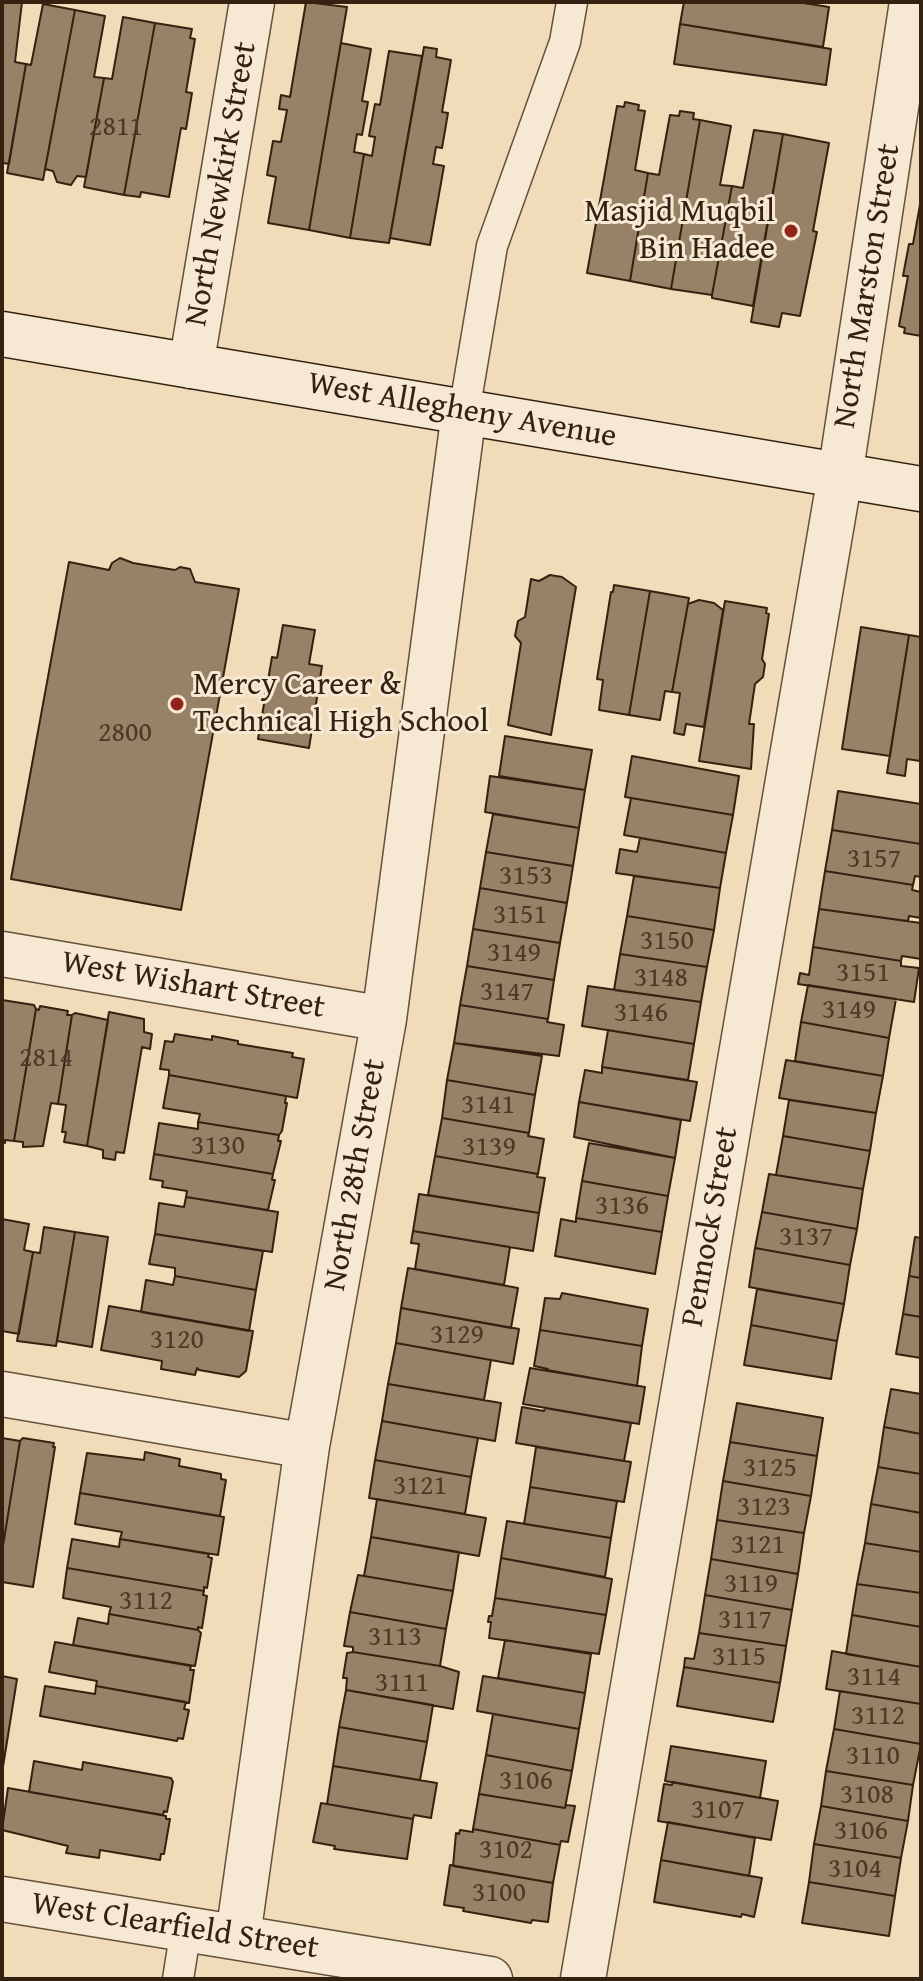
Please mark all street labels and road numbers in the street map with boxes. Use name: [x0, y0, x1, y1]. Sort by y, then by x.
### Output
street label: North Newkirk Street: [178, 39, 266, 329]
street label: North Marston Street: [827, 141, 909, 431]
street label: West Allegheny Avenue: [305, 365, 619, 457]
street label: West Wishart Street: [58, 944, 328, 1028]
street label: North 28th Street: [317, 1056, 395, 1294]
street label: Pennock Street: [675, 1124, 747, 1330]
street label: West Clearfield Street: [29, 1885, 321, 1969]

